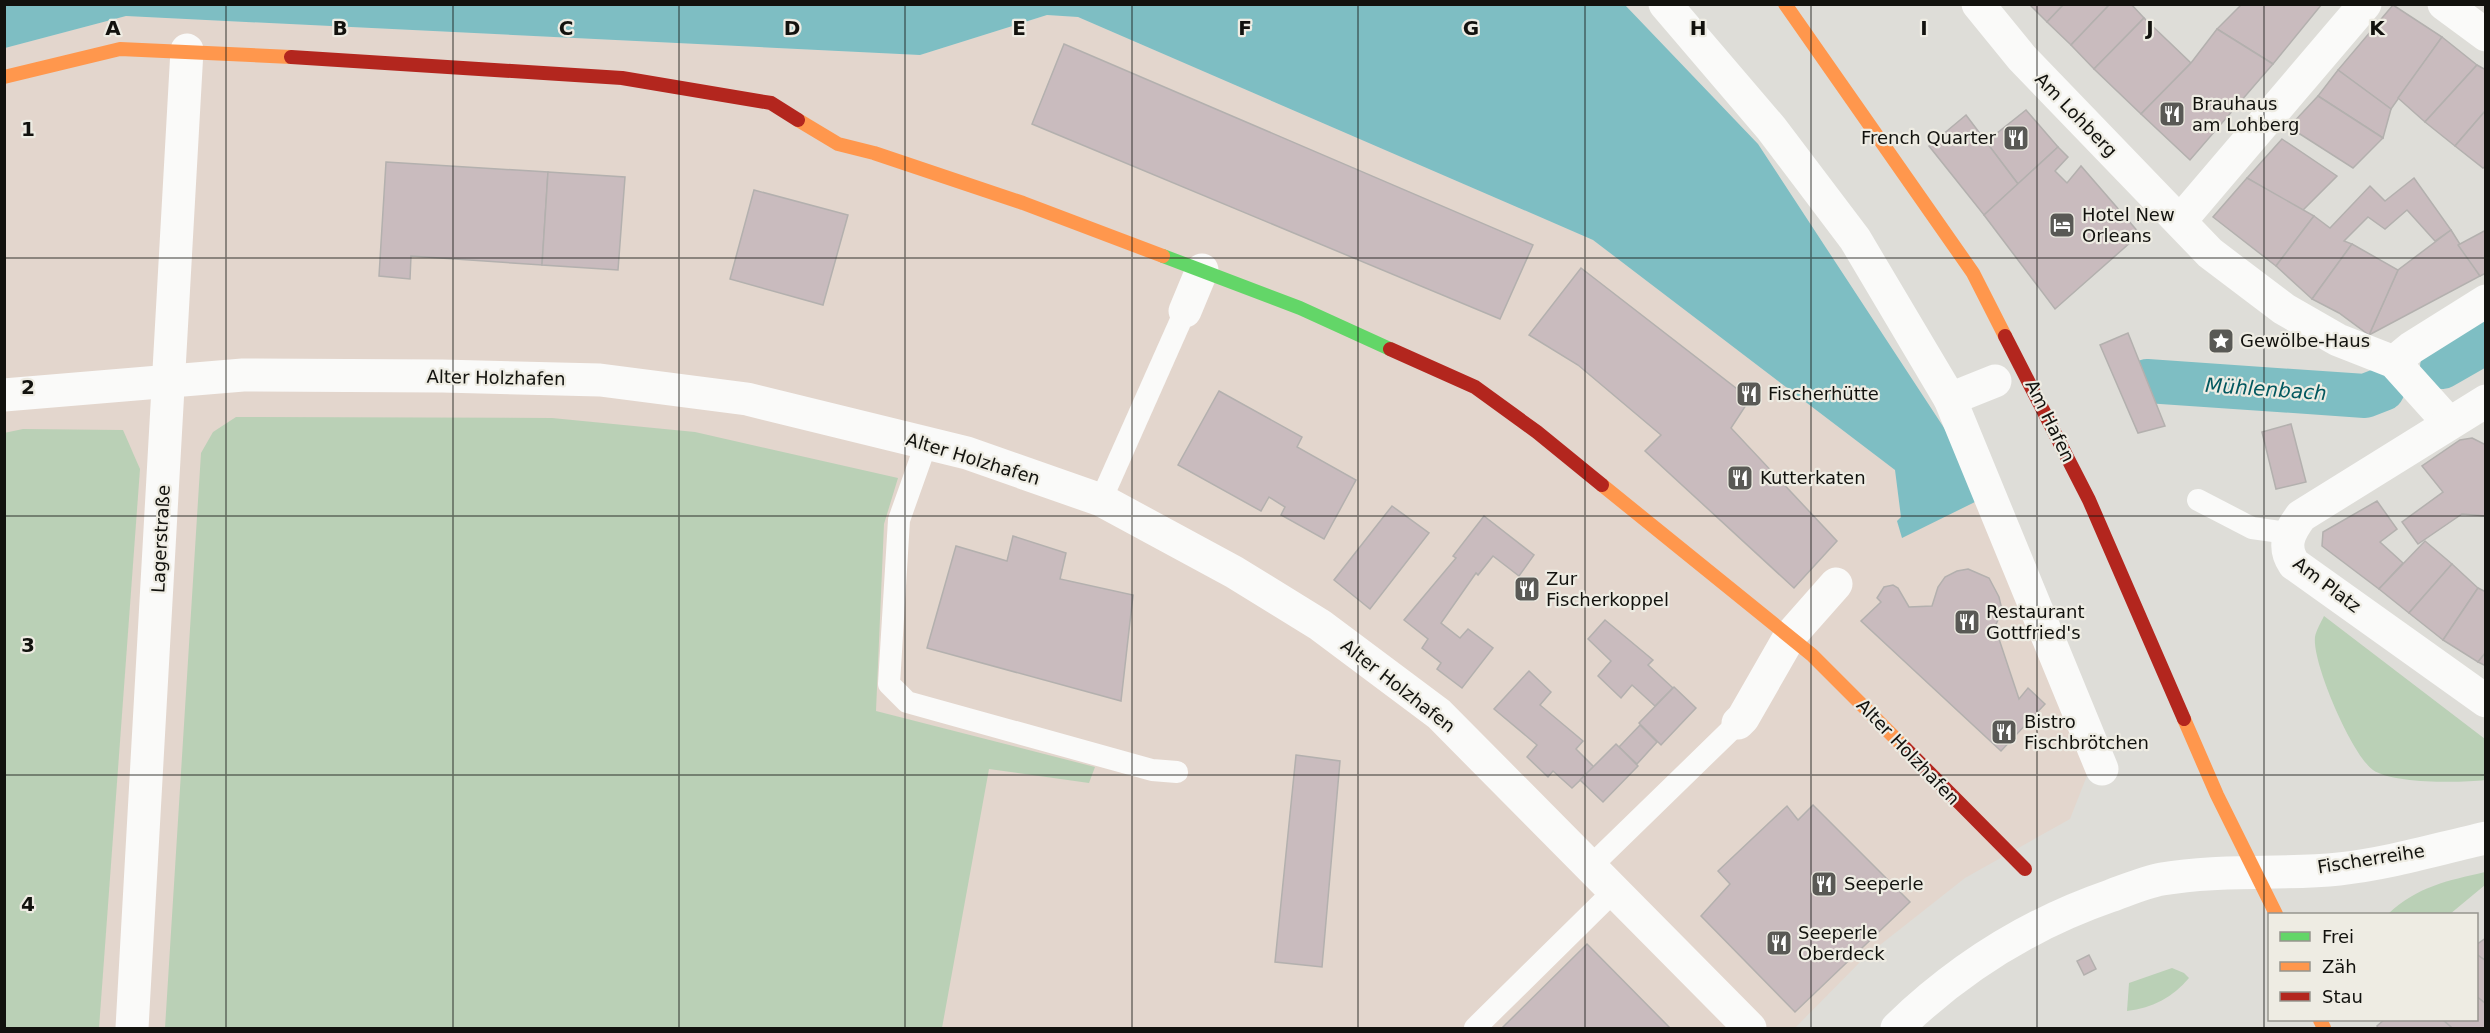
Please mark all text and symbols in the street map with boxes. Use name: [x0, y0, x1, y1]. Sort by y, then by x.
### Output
text: A: [105, 16, 121, 40]
text: B: [332, 16, 348, 40]
text: C: [559, 16, 573, 40]
text: D: [784, 16, 800, 40]
text: E: [1012, 16, 1026, 40]
text: F: [1238, 16, 1252, 40]
text: G: [1463, 16, 1479, 40]
text: H: [1690, 16, 1706, 40]
text: I: [1920, 16, 1928, 40]
text: J: [2144, 16, 2154, 40]
text: K: [2369, 16, 2386, 40]
street label: Am Lohberg: [2031, 68, 2122, 161]
place label: Brauhaus am Lohberg: [2192, 93, 2299, 135]
restaurant icon: Brauhaus am Lohberg: [2157, 99, 2187, 129]
text: 1: [21, 117, 35, 141]
restaurant icon: French Quarter: [2001, 123, 2031, 153]
place label: French Quarter: [1861, 127, 1997, 148]
place label: Hotel New Orleans: [2082, 204, 2175, 246]
hotel icon: Hotel New Orleans: [2047, 210, 2077, 240]
place icon: Gewölbe-Haus: [2206, 326, 2236, 356]
place label: Gewölbe-Haus: [2240, 330, 2370, 351]
street label: Alter Holzhafen: [426, 366, 566, 389]
water label: Mühlenbach: [2204, 373, 2328, 405]
text: 2: [21, 375, 35, 399]
street label: Am Hafen: [2022, 376, 2079, 465]
restaurant icon: Fischerhütte: [1734, 379, 1764, 409]
place label: Fischerhütte: [1768, 383, 1879, 404]
street label: Alter Holzhafen: [904, 428, 1043, 489]
restaurant icon: Kutterkaten: [1725, 463, 1755, 493]
place label: Kutterkaten: [1760, 467, 1866, 488]
street label: Lagerstraße: [147, 484, 174, 594]
street label: Am Platz: [2289, 552, 2365, 617]
place label: Zur Fischerkoppel: [1546, 568, 1669, 610]
restaurant icon: Zur Fischerkoppel: [1512, 574, 1542, 604]
place label: Restaurant Gottfried's: [1986, 601, 2085, 643]
restaurant icon: Restaurant Gottfried's: [1952, 607, 1982, 637]
text: 3: [21, 633, 35, 657]
street label: Alter Holzhafen: [1337, 635, 1459, 737]
street label: Alter Holzhafen: [1853, 694, 1964, 809]
place label: Bistro Fischbrötchen: [2024, 711, 2149, 753]
restaurant icon: Bistro Fischbrötchen: [1989, 717, 2019, 747]
street label: Fischerreihe: [2316, 840, 2426, 877]
restaurant icon: Seeperle: [1809, 869, 1839, 899]
place label: Seeperle: [1844, 873, 1924, 894]
text: 4: [21, 892, 35, 916]
legend: [2268, 913, 2478, 1021]
place label: Seeperle Oberdeck: [1798, 922, 1885, 964]
text: Frei: [2322, 926, 2354, 947]
restaurant icon: Seeperle Oberdeck: [1764, 928, 1794, 958]
text: Zäh: [2322, 956, 2357, 977]
text: Stau: [2322, 986, 2363, 1007]

